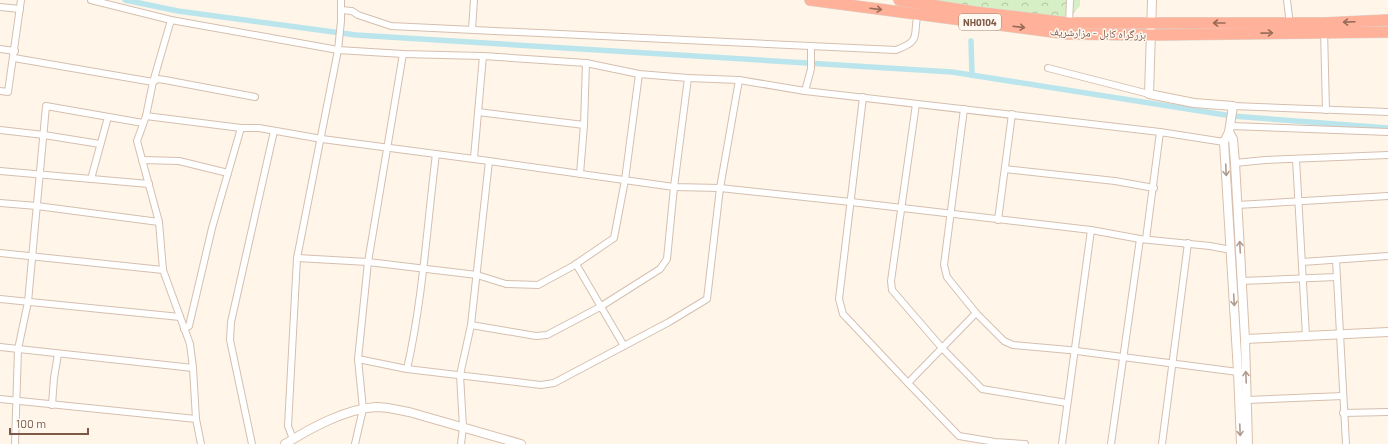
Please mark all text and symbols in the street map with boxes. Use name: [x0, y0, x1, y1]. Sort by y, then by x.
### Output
one-way arrow: [869, 5, 882, 13]
road number: NH0104: [959, 14, 1001, 30]
one-way arrow: [1343, 18, 1356, 25]
one-way arrow: [1213, 19, 1226, 27]
one-way arrow: [1012, 23, 1025, 31]
street label: بزرگراه کابل - مزارشریف: [1050, 24, 1146, 42]
one-way arrow: [1260, 29, 1273, 37]
one-way arrow: [1223, 163, 1230, 176]
one-way arrow: [1236, 241, 1243, 254]
one-way arrow: [1230, 293, 1237, 306]
one-way arrow: [1243, 371, 1250, 384]
scale bar: [10, 410, 88, 436]
text: 100 m: [16, 416, 46, 430]
one-way arrow: [1236, 423, 1244, 436]

